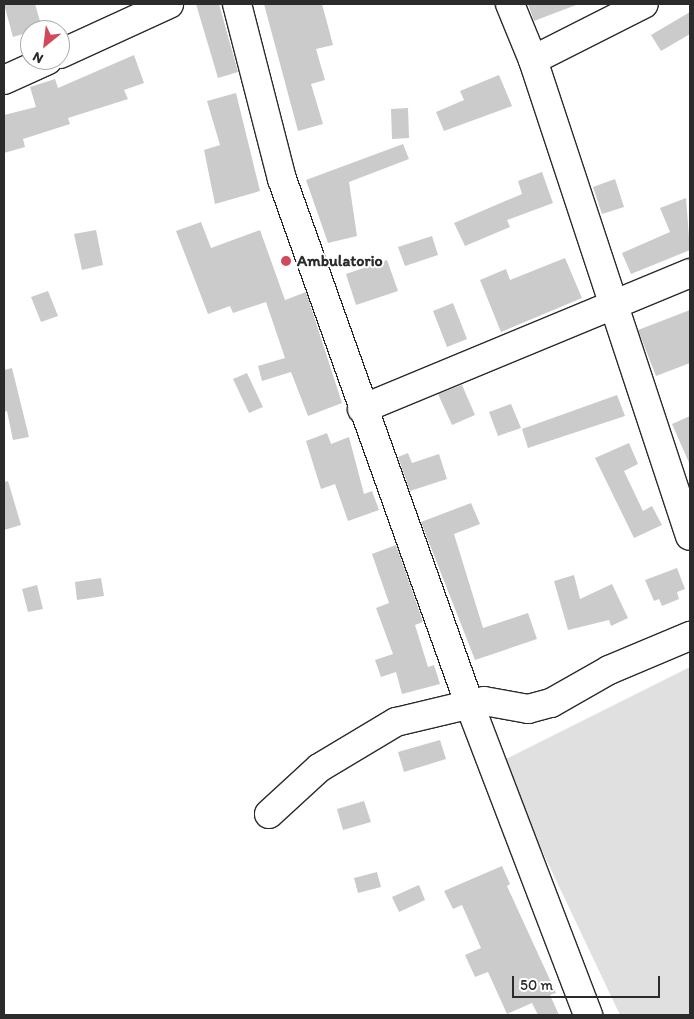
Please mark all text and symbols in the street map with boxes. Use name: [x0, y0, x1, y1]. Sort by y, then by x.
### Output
north arrow: [20, 20, 70, 70]
text: N: [30, 48, 46, 67]
place label: Ambulatorio: [297, 251, 383, 271]
marker: Ambulatorio: [279, 254, 293, 268]
scale bar: [514, 966, 662, 998]
text: 50 m: [520, 976, 553, 994]

